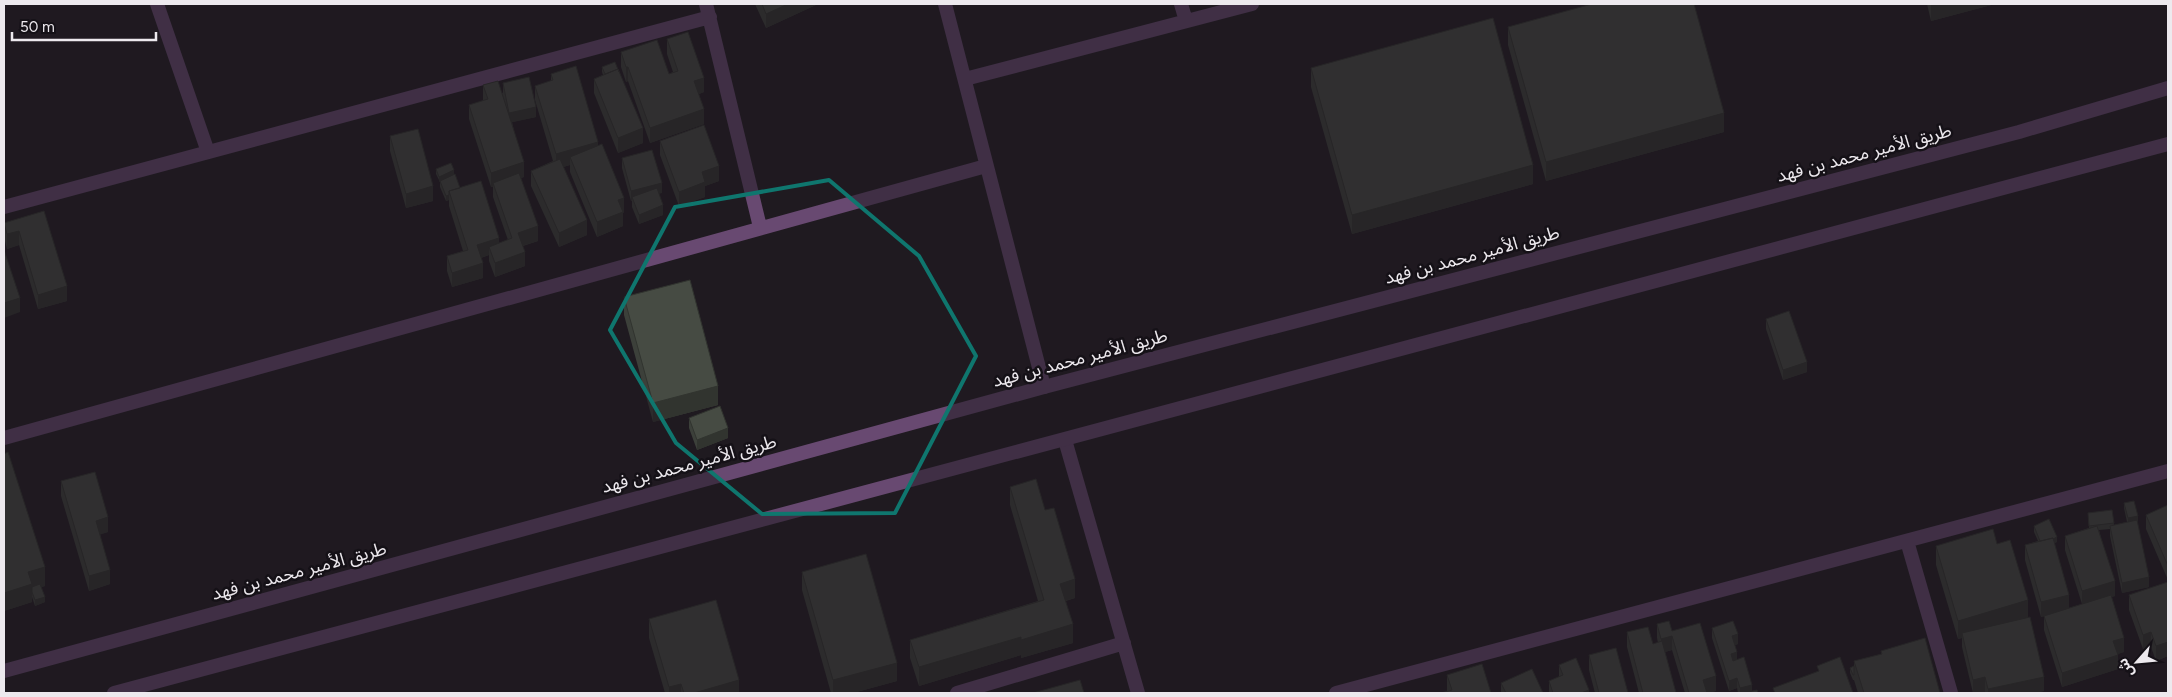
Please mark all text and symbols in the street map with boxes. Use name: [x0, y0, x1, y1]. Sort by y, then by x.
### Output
scale bar: [12, 10, 156, 42]
text: 50 m: [20, 18, 55, 36]
street label: طريق الأمير محمد بن فهد: [1774, 119, 1954, 187]
street label: طريق الأمير محمد بن فهد: [1382, 221, 1562, 289]
street label: طريق الأمير محمد بن فهد: [990, 324, 1170, 392]
street label: طريق الأمير محمد بن فهد: [599, 430, 779, 498]
street label: طريق الأمير محمد بن فهد: [209, 537, 389, 605]
north arrow: [2112, 637, 2162, 687]
text: ش: [2114, 655, 2138, 680]

